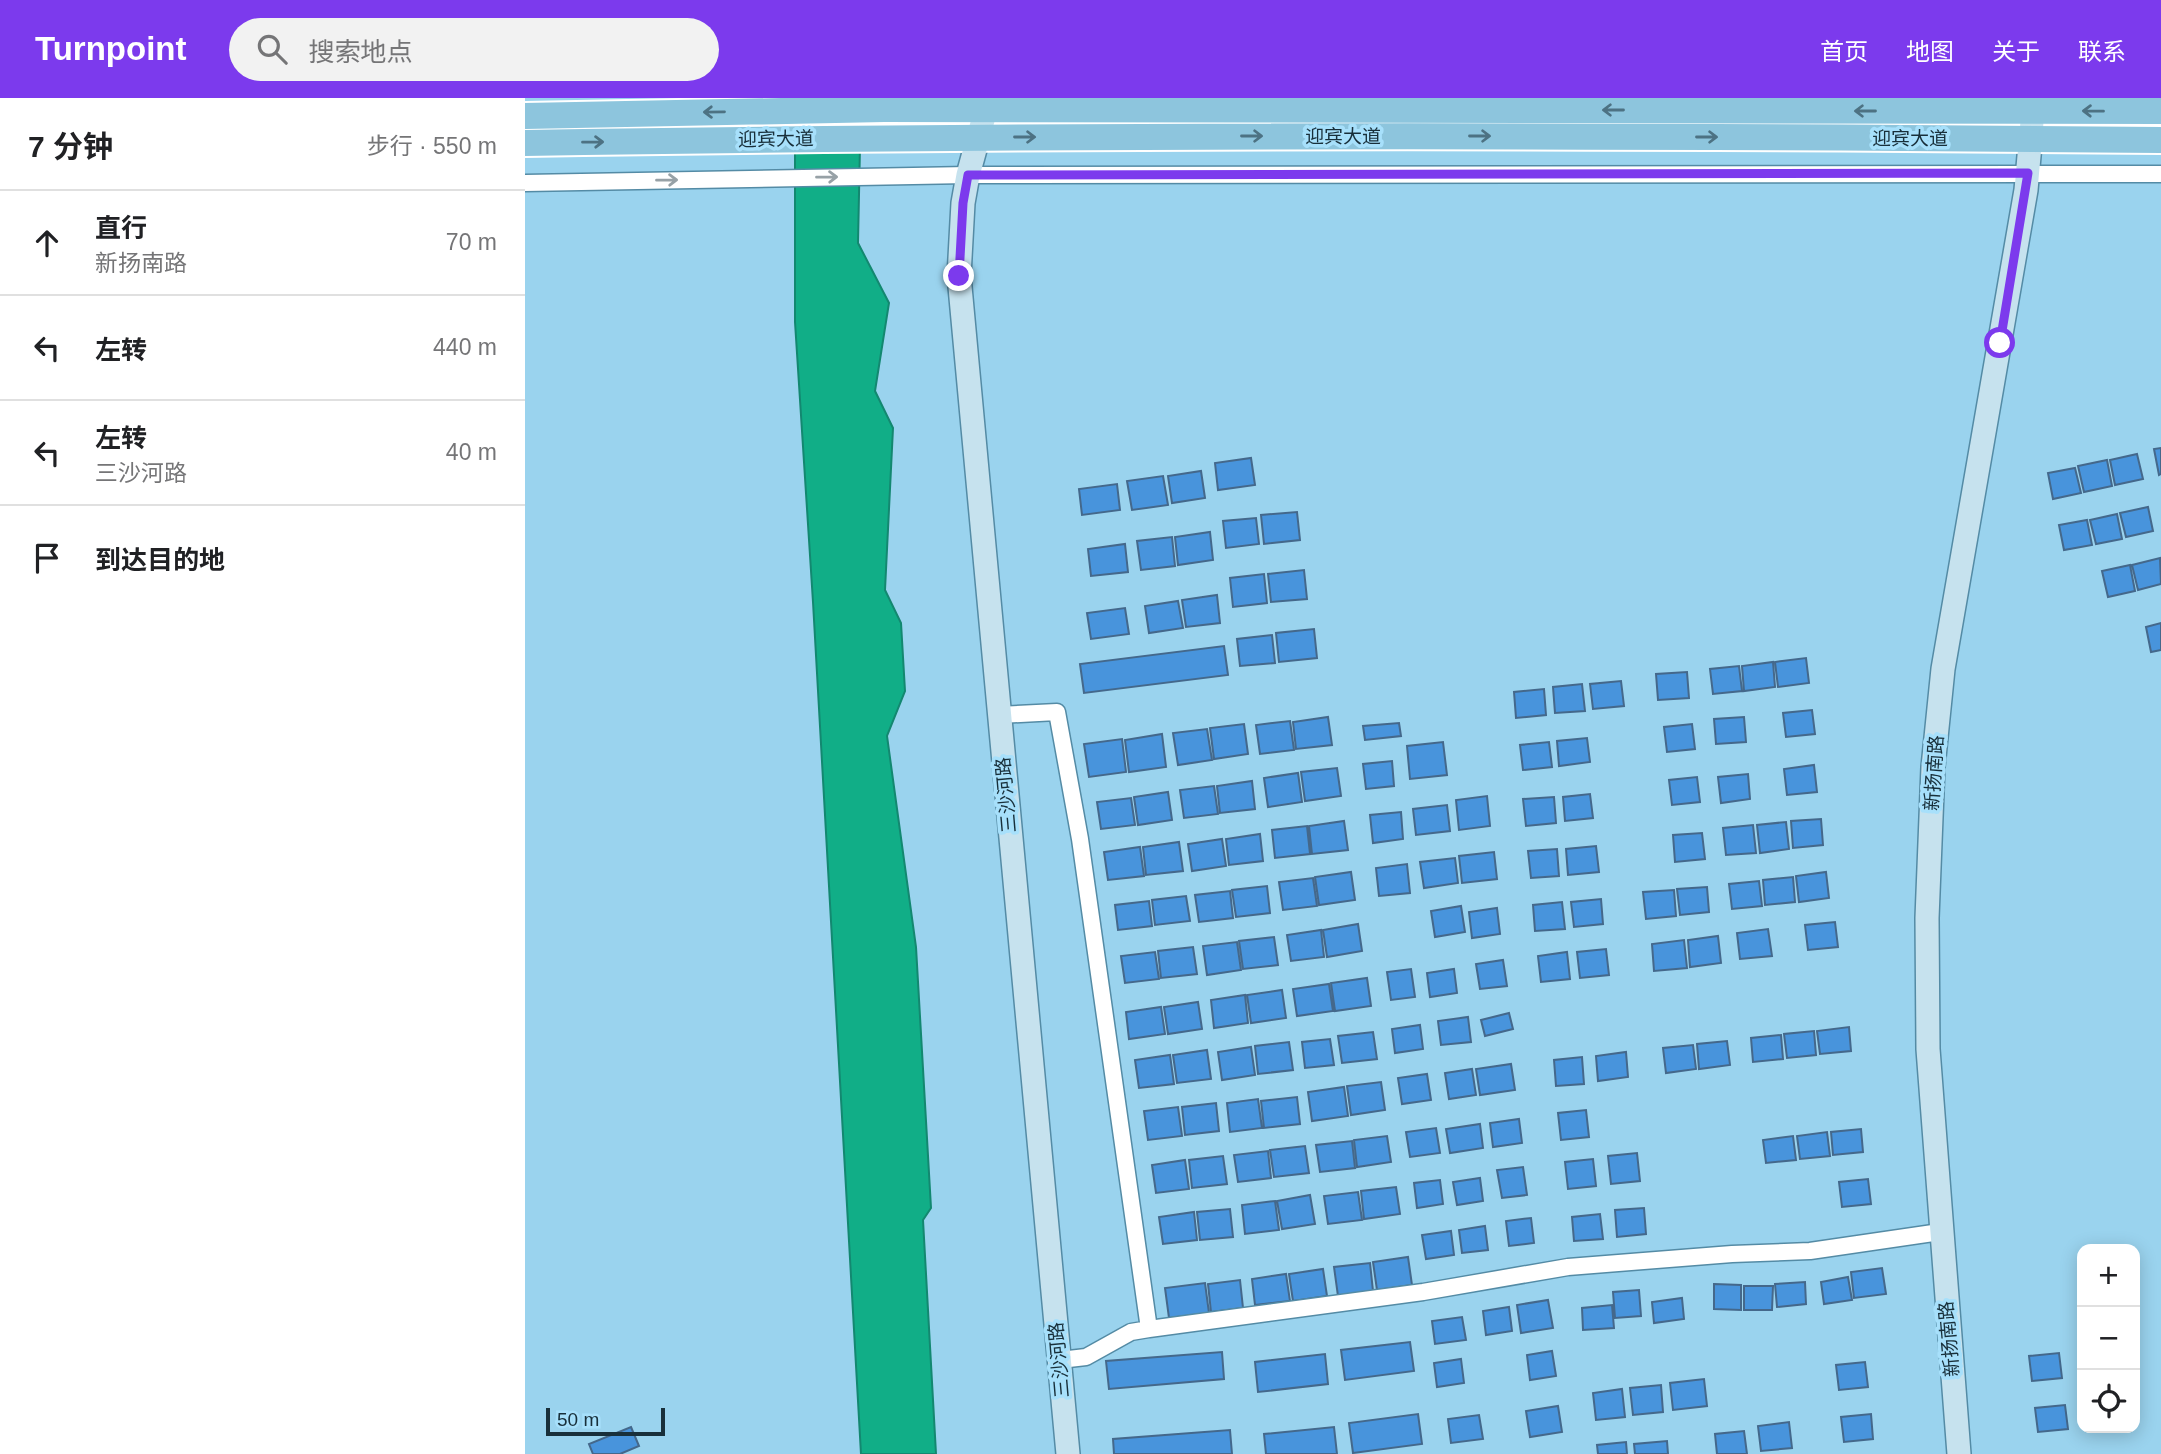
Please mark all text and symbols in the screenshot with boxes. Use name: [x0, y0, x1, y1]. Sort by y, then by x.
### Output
search box: [229, 18, 719, 81]
text: Turnpoint: [35, 30, 187, 67]
icon: search: [253, 30, 291, 68]
text: 搜索地点: [309, 37, 413, 67]
text: 首页: [1820, 38, 1868, 65]
text: 地图: [1906, 38, 1954, 65]
text: 关于: [1992, 38, 2040, 65]
text: 联系: [2078, 38, 2126, 65]
one-way arrow: [1602, 104, 1625, 117]
one-way arrow: [1854, 104, 1877, 118]
one-way arrow: [2082, 104, 2105, 118]
one-way arrow: [703, 105, 726, 119]
street label: 迎宾大道: [1305, 126, 1381, 147]
street label: 迎宾大道: [738, 128, 814, 150]
street label: 迎宾大道: [1872, 128, 1948, 149]
one-way arrow: [1240, 129, 1263, 143]
one-way arrow: [1468, 129, 1491, 143]
text: 7 分钟: [28, 130, 113, 163]
one-way arrow: [1695, 130, 1718, 144]
one-way arrow: [1013, 131, 1036, 144]
text: 步行 · 550 m: [367, 133, 497, 159]
one-way arrow: [581, 135, 604, 149]
one-way arrow: [815, 171, 838, 184]
one-way arrow: [655, 173, 678, 187]
text: 直行: [95, 213, 147, 243]
icon: ahead: [28, 224, 66, 262]
text: 70 m: [446, 229, 497, 255]
text: 新扬南路: [95, 250, 187, 276]
route end: [943, 260, 974, 291]
route start: [1984, 327, 2015, 358]
icon: left: [28, 329, 66, 367]
text: 440 m: [433, 334, 497, 360]
text: 左转: [95, 335, 147, 365]
text: 左转: [95, 423, 147, 453]
icon: left: [28, 434, 66, 472]
text: 40 m: [446, 439, 497, 465]
text: 三沙河路: [95, 460, 187, 486]
icon: arrive: [28, 539, 66, 577]
text: 到达目的地: [95, 545, 225, 575]
street label: 新扬南路: [1921, 734, 1947, 812]
street label: 三沙河路: [992, 756, 1020, 834]
map controls: [2077, 1244, 2140, 1433]
button: +: [2077, 1244, 2140, 1307]
street label: 新扬南路: [1935, 1300, 1963, 1378]
button: −: [2077, 1307, 2140, 1370]
street label: 三沙河路: [1045, 1321, 1073, 1399]
button: locate: [2077, 1370, 2140, 1433]
scale bar: [546, 1405, 665, 1437]
text: 50 m: [557, 1409, 599, 1430]

